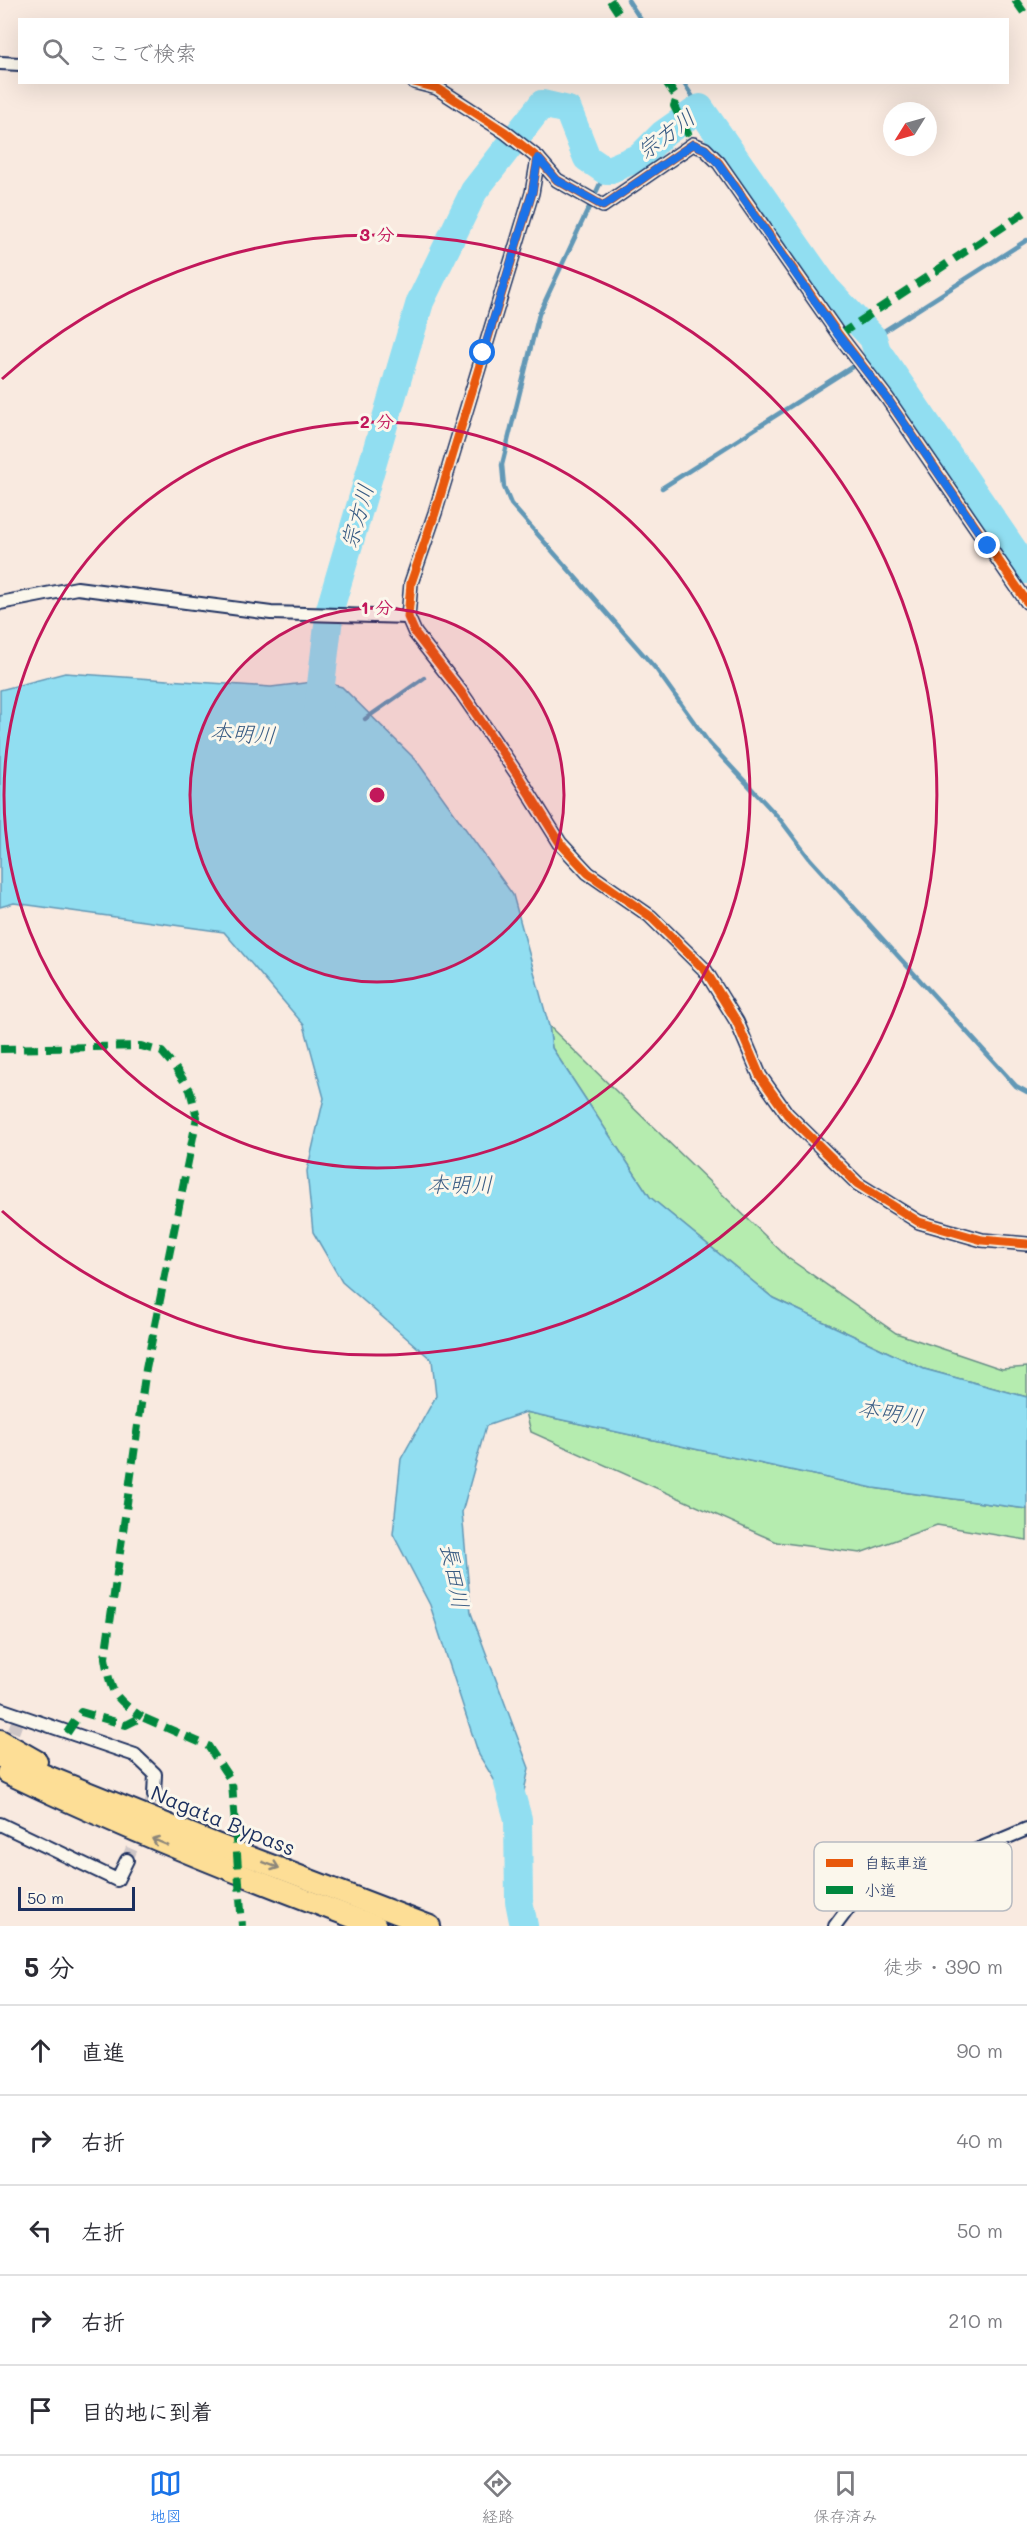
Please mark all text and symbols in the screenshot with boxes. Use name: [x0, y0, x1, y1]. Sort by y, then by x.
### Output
search box: [18, 18, 1009, 84]
icon: search: [39, 35, 72, 68]
text: ここで検索: [87, 38, 197, 67]
water label: 宗方川: [631, 102, 701, 165]
north arrow: [883, 102, 937, 156]
text: 3 分: [359, 222, 395, 246]
route start: [469, 339, 495, 365]
text: 2 分: [360, 409, 394, 433]
water label: 宗方川: [333, 480, 380, 552]
route end: [974, 532, 1000, 558]
text: 1 分: [361, 595, 393, 619]
water label: 本明川: [209, 716, 277, 749]
centre of rings: [367, 785, 387, 805]
water label: 本明川: [427, 1169, 493, 1198]
water label: 本明川: [856, 1391, 926, 1432]
water label: 長田川: [435, 1541, 476, 1611]
street label: Nagata Bypass: [147, 1778, 300, 1861]
one-way arrow: [151, 1836, 169, 1848]
legend: [814, 1842, 1012, 1911]
text: 自転車道: [864, 1852, 928, 1873]
one-way arrow: [261, 1861, 279, 1872]
text: 小道: [864, 1879, 896, 1900]
scale bar: [18, 1884, 135, 1912]
text: 50 m: [27, 1887, 64, 1908]
text: 5 分: [24, 1950, 75, 1984]
text: 徒歩 · 390 m: [883, 1953, 1003, 1979]
icon: ahead: [24, 2034, 57, 2067]
text: 直進: [81, 2037, 125, 2066]
text: 90 m: [957, 2037, 1003, 2063]
icon: right: [24, 2124, 57, 2157]
text: 右折: [81, 2127, 125, 2156]
text: 40 m: [957, 2127, 1003, 2153]
icon: left: [24, 2214, 57, 2247]
text: 左折: [81, 2217, 125, 2246]
text: 50 m: [957, 2217, 1003, 2243]
icon: right: [24, 2304, 57, 2337]
text: 右折: [81, 2307, 125, 2336]
text: 210 m: [948, 2307, 1003, 2333]
icon: arrive: [24, 2394, 57, 2427]
text: 目的地に到着: [81, 2397, 213, 2426]
tab: 地図: [149, 2467, 182, 2527]
tab: 経路: [481, 2467, 514, 2527]
tab: 保存済み: [813, 2467, 877, 2527]

